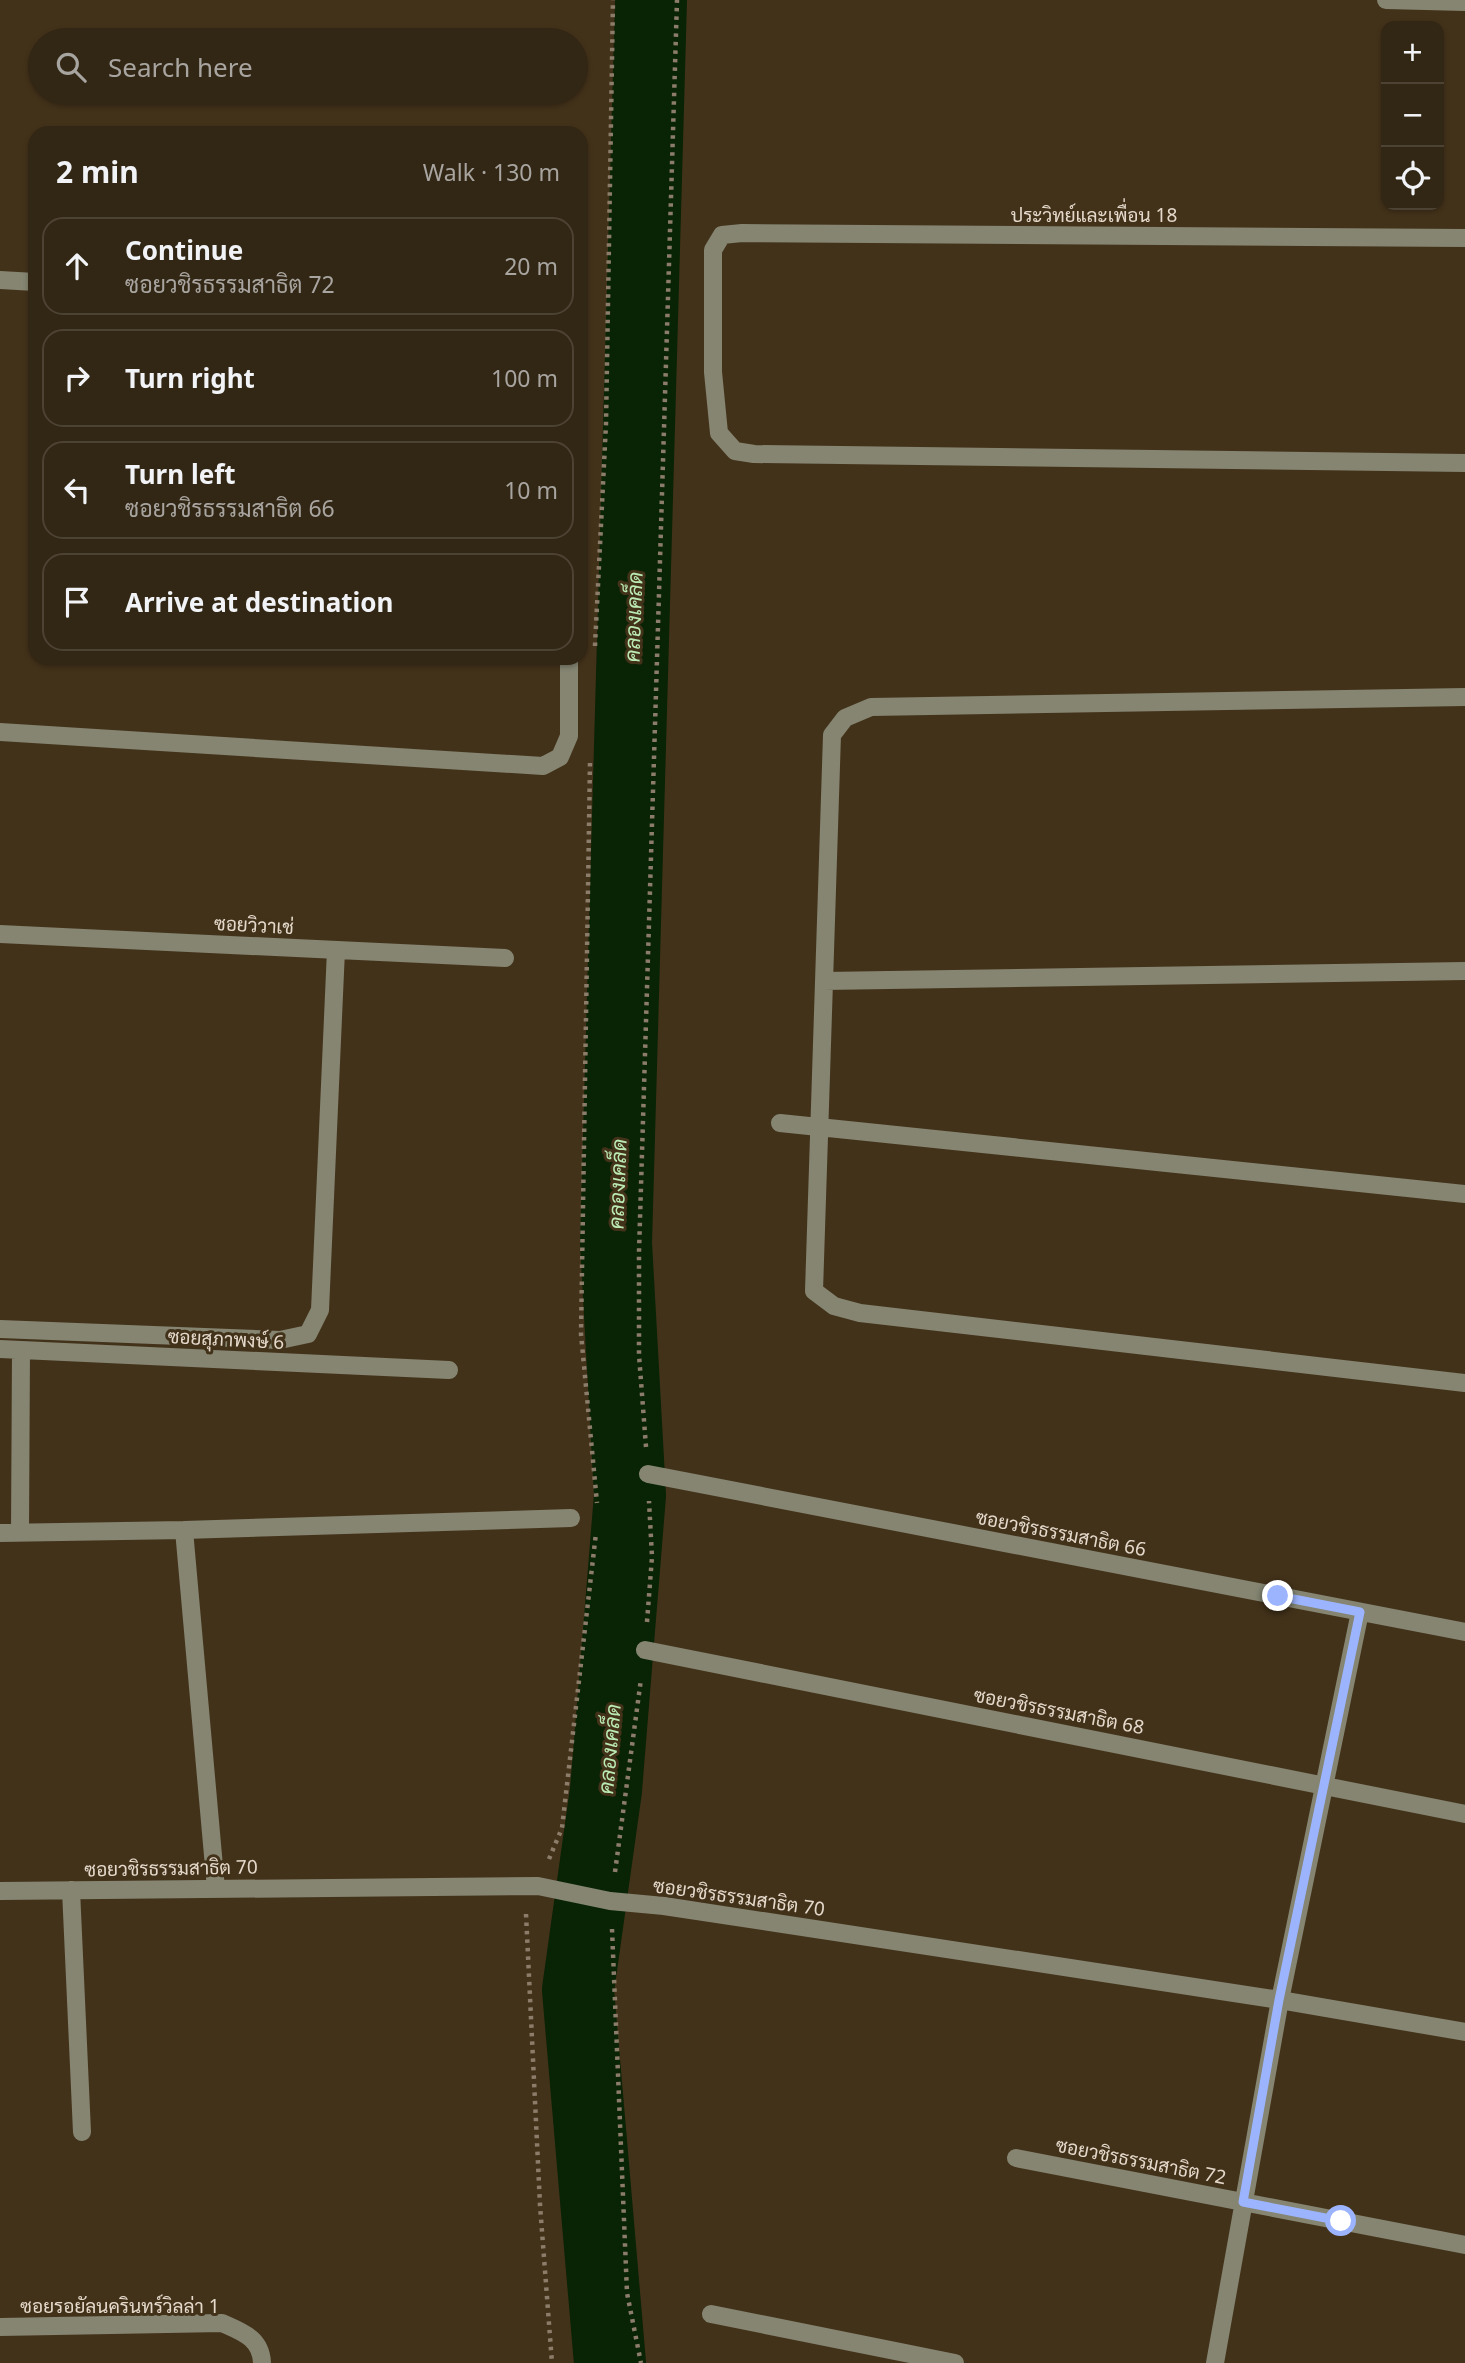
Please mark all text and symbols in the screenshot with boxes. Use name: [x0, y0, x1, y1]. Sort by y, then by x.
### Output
map controls: [1381, 21, 1444, 210]
button: +: [1381, 21, 1444, 84]
search box: [28, 28, 588, 105]
icon: search: [52, 48, 90, 86]
text: Search here: [108, 49, 253, 85]
button: −: [1381, 84, 1444, 147]
button: locate: [1381, 147, 1444, 210]
text: 2 min: [56, 151, 139, 192]
text: Walk · 130 m: [423, 156, 560, 188]
street label: ประวิทย์และเพื่อน 18: [1011, 198, 1177, 228]
text: Continue: [125, 232, 243, 268]
icon: ahead: [58, 247, 96, 285]
text: 20 m: [504, 250, 558, 282]
text: ซอยวชิรธรรมสาธิต 72: [125, 268, 335, 300]
icon: right: [58, 359, 96, 397]
text: Turn right: [125, 360, 255, 396]
text: 100 m: [491, 362, 558, 394]
text: Turn left: [125, 456, 236, 492]
icon: left: [58, 471, 96, 509]
text: 10 m: [504, 474, 558, 506]
text: ซอยวชิรธรรมสาธิต 66: [125, 492, 335, 524]
water label: คลองเคล็ด: [617, 571, 649, 663]
icon: arrive: [58, 583, 96, 621]
text: Arrive at destination: [125, 584, 394, 620]
street label: ซอยวิวาเช่: [213, 910, 295, 940]
water label: คลองเคล็ด: [601, 1138, 633, 1230]
street label: ซอยสุภาพงษ์ 6: [167, 1323, 285, 1355]
street label: ซอยวชิรธรรมสาธิต 66: [973, 1504, 1149, 1562]
route end: [1262, 1580, 1293, 1611]
street label: ซอยวชิรธรรมสาธิต 68: [971, 1682, 1147, 1740]
water label: คลองเคล็ด: [591, 1703, 627, 1795]
street label: ซอยวชิรธรรมสาธิต 70: [84, 1853, 258, 1883]
street label: ซอยวชิรธรรมสาธิต 70: [651, 1872, 827, 1922]
street label: ซอยวชิรธรรมสาธิต 72: [1053, 2132, 1229, 2190]
route start: [1325, 2205, 1356, 2236]
street label: ซอยรอยัลนครินทร์วิลล่า 1: [20, 2293, 220, 2319]

